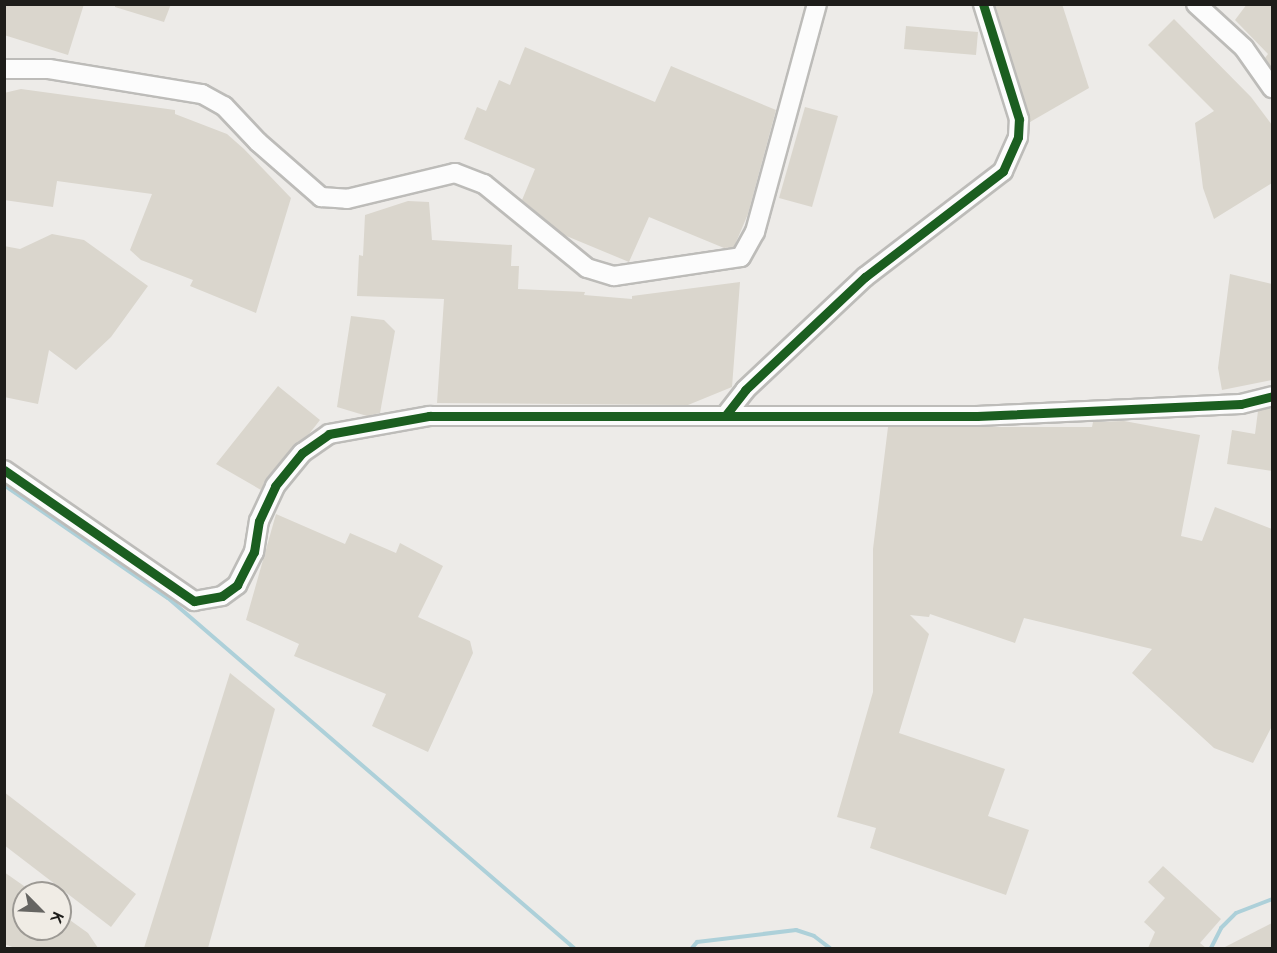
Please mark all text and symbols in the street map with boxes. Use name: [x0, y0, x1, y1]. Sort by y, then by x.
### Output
north arrow: [12, 881, 72, 941]
text: K: [46, 909, 68, 926]

